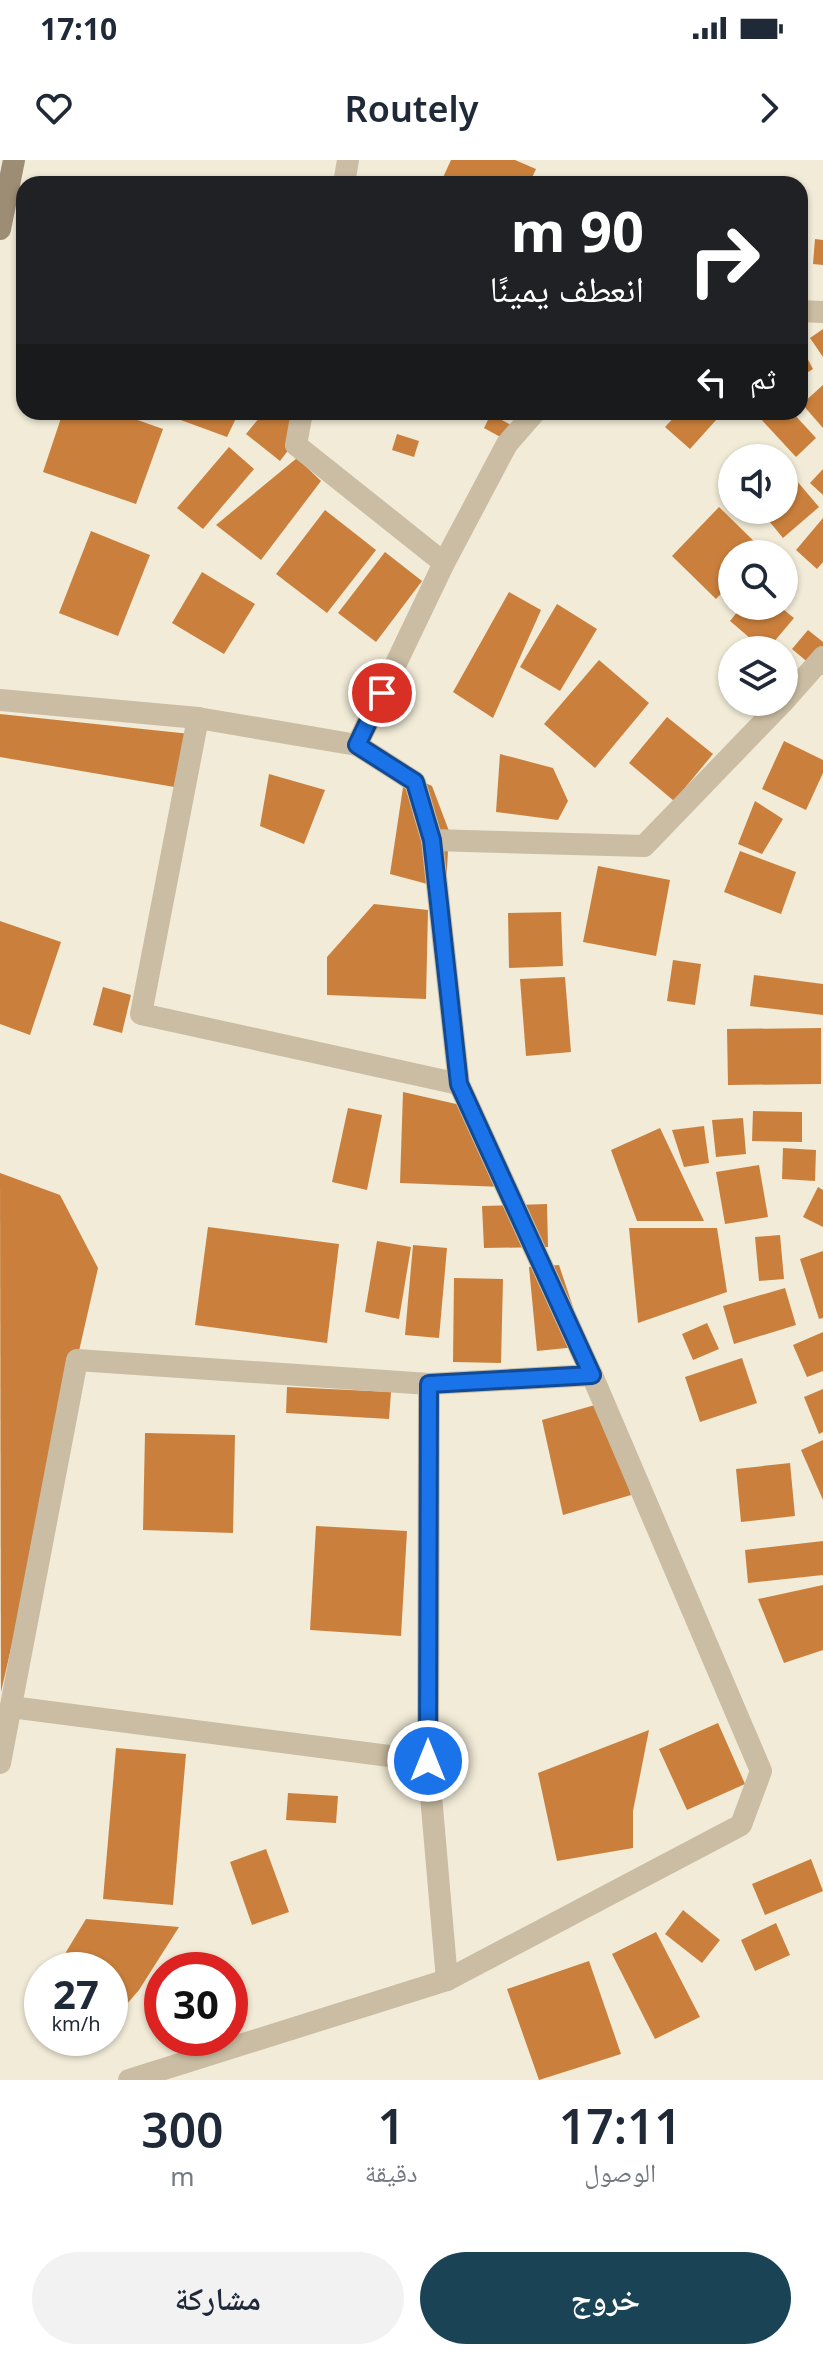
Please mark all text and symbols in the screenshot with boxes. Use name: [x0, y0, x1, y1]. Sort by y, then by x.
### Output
text: 17:10: [40, 8, 117, 49]
text: Routely: [345, 84, 478, 133]
icon: heart: [32, 86, 76, 130]
icon: forward: [747, 86, 791, 130]
text: 90 m: [511, 192, 644, 268]
icon: right: [672, 208, 776, 312]
text: انعطف يمينًا: [489, 264, 644, 313]
text: ثم: [750, 357, 776, 398]
icon: left: [690, 360, 734, 404]
map controls: [718, 444, 798, 716]
button: sound: [718, 444, 798, 524]
button: search: [718, 540, 798, 620]
button: layers: [718, 636, 798, 716]
pin: [348, 659, 416, 727]
icon: arrive: [360, 671, 404, 715]
position arrow: [386, 1719, 470, 1803]
speed limit sign: 30: [144, 1952, 248, 2056]
text: 27: [53, 1966, 99, 2021]
text: km/h: [51, 2010, 101, 2037]
text: 1: [377, 2093, 405, 2158]
text: 17:11: [559, 2093, 682, 2158]
text: 300: [141, 2097, 224, 2162]
text: دقيقة: [365, 2154, 418, 2190]
text: الوصول: [584, 2154, 656, 2190]
text: m: [170, 2158, 195, 2194]
button: مشاركة: [32, 2252, 404, 2344]
button: خروج: [420, 2252, 791, 2344]

